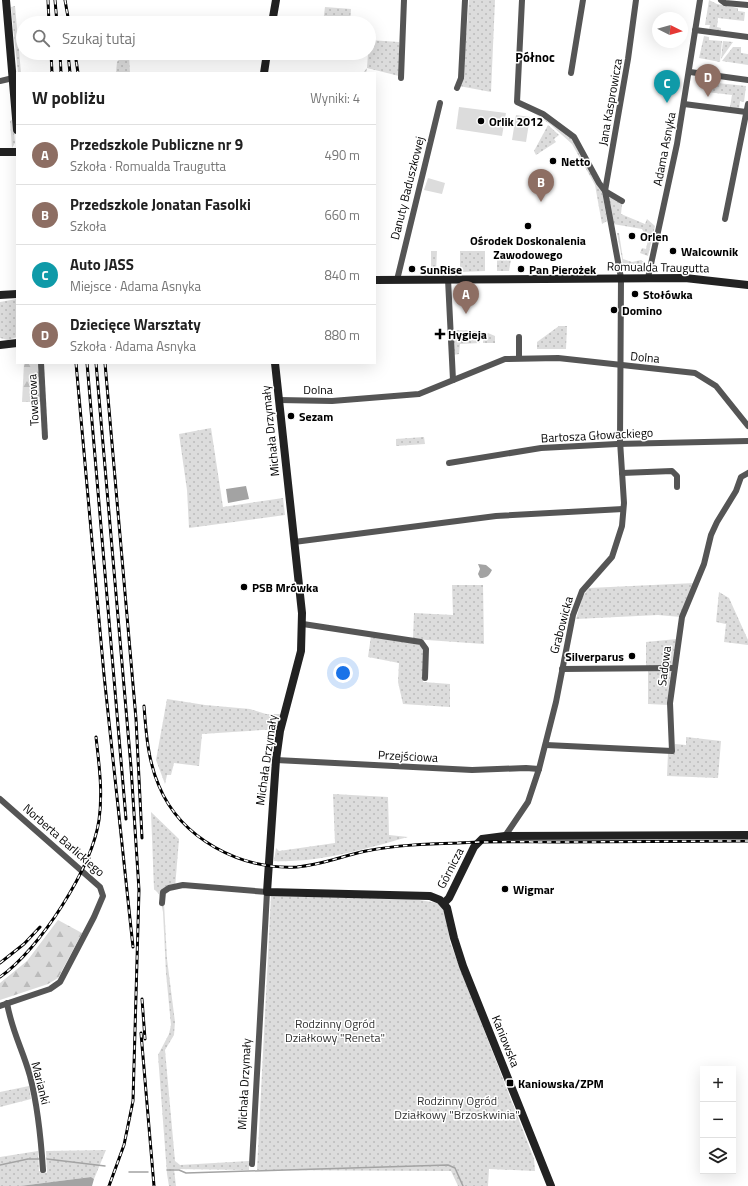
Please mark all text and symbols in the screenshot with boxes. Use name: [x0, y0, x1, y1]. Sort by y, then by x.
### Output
north arrow: [652, 12, 688, 48]
search box: [16, 16, 376, 60]
icon: search: [30, 27, 52, 49]
text: Szukaj tutaj: [62, 27, 135, 50]
district label: Północ: [515, 47, 555, 67]
street label: Jana Kasprowicza: [593, 57, 627, 147]
pin: D: [695, 64, 721, 97]
pin: C: [654, 70, 680, 103]
text: W pobliżu: [32, 85, 105, 111]
text: Wyniki: 4: [310, 88, 360, 108]
street label: Adama Asnyka: [648, 110, 680, 188]
place label: Orlik 2012: [489, 112, 543, 131]
marker: Orlik 2012: [476, 116, 486, 126]
text: Przedszkole Publiczne nr 9: [70, 133, 243, 156]
street label: Danuty Baduszkowej: [385, 134, 429, 242]
text: A: [41, 145, 49, 165]
text: 490 m: [324, 145, 360, 165]
place label: Netto: [561, 152, 590, 171]
text: Szkoła · Romualda Traugutta: [70, 156, 226, 176]
marker: Netto: [548, 156, 558, 166]
pin: B: [528, 169, 554, 202]
text: Przedszkole Jonatan Fasolki: [70, 193, 251, 216]
text: B: [41, 205, 49, 225]
text: 660 m: [324, 205, 360, 225]
text: Szkoła: [70, 216, 106, 236]
marker: Ośrodek Doskonalenia Zawodowego: [523, 221, 533, 231]
place label: Orlen: [640, 227, 668, 246]
place label: Ośrodek Doskonalenia Zawodowego: [470, 231, 586, 264]
marker: Orlen: [627, 231, 637, 241]
place label: Walcownik: [681, 242, 739, 261]
marker: Walcownik: [668, 246, 678, 256]
text: Auto JASS: [70, 253, 134, 276]
street label: Romualda Traugutta: [607, 257, 709, 277]
place label: SunRise: [420, 260, 462, 279]
place label: Pan Pierożek: [529, 260, 597, 279]
marker: SunRise: [407, 264, 417, 274]
marker: Pan Pierożek: [516, 264, 526, 274]
text: C: [41, 265, 49, 285]
text: 840 m: [324, 265, 360, 285]
text: Miejsce · Adama Asnyka: [70, 276, 201, 296]
pin: A: [453, 281, 479, 314]
place label: Stołówka: [643, 285, 693, 304]
marker: Stołówka: [630, 289, 640, 299]
place label: Domino: [622, 301, 662, 320]
marker: Domino: [609, 305, 619, 315]
text: Dziecięce Warsztaty: [70, 313, 201, 336]
text: D: [41, 325, 49, 345]
text: 880 m: [324, 325, 360, 345]
place label: Hygieja: [448, 325, 487, 344]
marker: Hygieja: [435, 329, 445, 339]
text: Szkoła · Adama Asnyka: [70, 336, 196, 356]
street label: Dolna: [630, 346, 660, 368]
street label: Towarowa: [22, 374, 44, 426]
street label: Dolna: [303, 380, 333, 399]
street label: Michała Drzymały: [256, 384, 284, 477]
place label: Sezam: [299, 407, 333, 426]
marker: Sezam: [286, 411, 296, 421]
street label: Bartosza Głowackiego: [540, 423, 654, 447]
place label: PSB Mrówka: [252, 578, 318, 597]
marker: PSB Mrówka: [239, 582, 249, 592]
street label: Grabowicka: [544, 594, 578, 656]
street label: Sadowa: [652, 645, 676, 687]
place label: Silverparus: [565, 647, 624, 666]
marker: Silverparus: [627, 651, 637, 661]
your location: [333, 663, 353, 683]
street label: Michała Drzymały: [250, 713, 282, 807]
street label: Przejściowa: [377, 745, 439, 767]
street label: Norberta Barlickiego: [19, 799, 109, 881]
street label: Górnicza: [432, 844, 468, 892]
place label: Wigmar: [513, 880, 555, 899]
marker: Wigmar: [500, 884, 510, 894]
street label: Kaniowska: [487, 1012, 525, 1070]
park label: Rodzinny Ogród Działkowy "Reneta": [285, 1014, 385, 1047]
street label: Michała Drzymały: [232, 1038, 256, 1130]
street label: Marianki: [26, 1059, 56, 1107]
map controls: [700, 1066, 736, 1174]
button: +: [700, 1066, 736, 1102]
place label: Kaniowska/ZPM: [518, 1074, 604, 1093]
marker: Kaniowska/ZPM: [505, 1078, 515, 1088]
park label: Rodzinny Ogród Działkowy "Brzoskwinia": [394, 1091, 520, 1124]
button: −: [700, 1102, 736, 1138]
button: layers: [700, 1138, 736, 1174]

